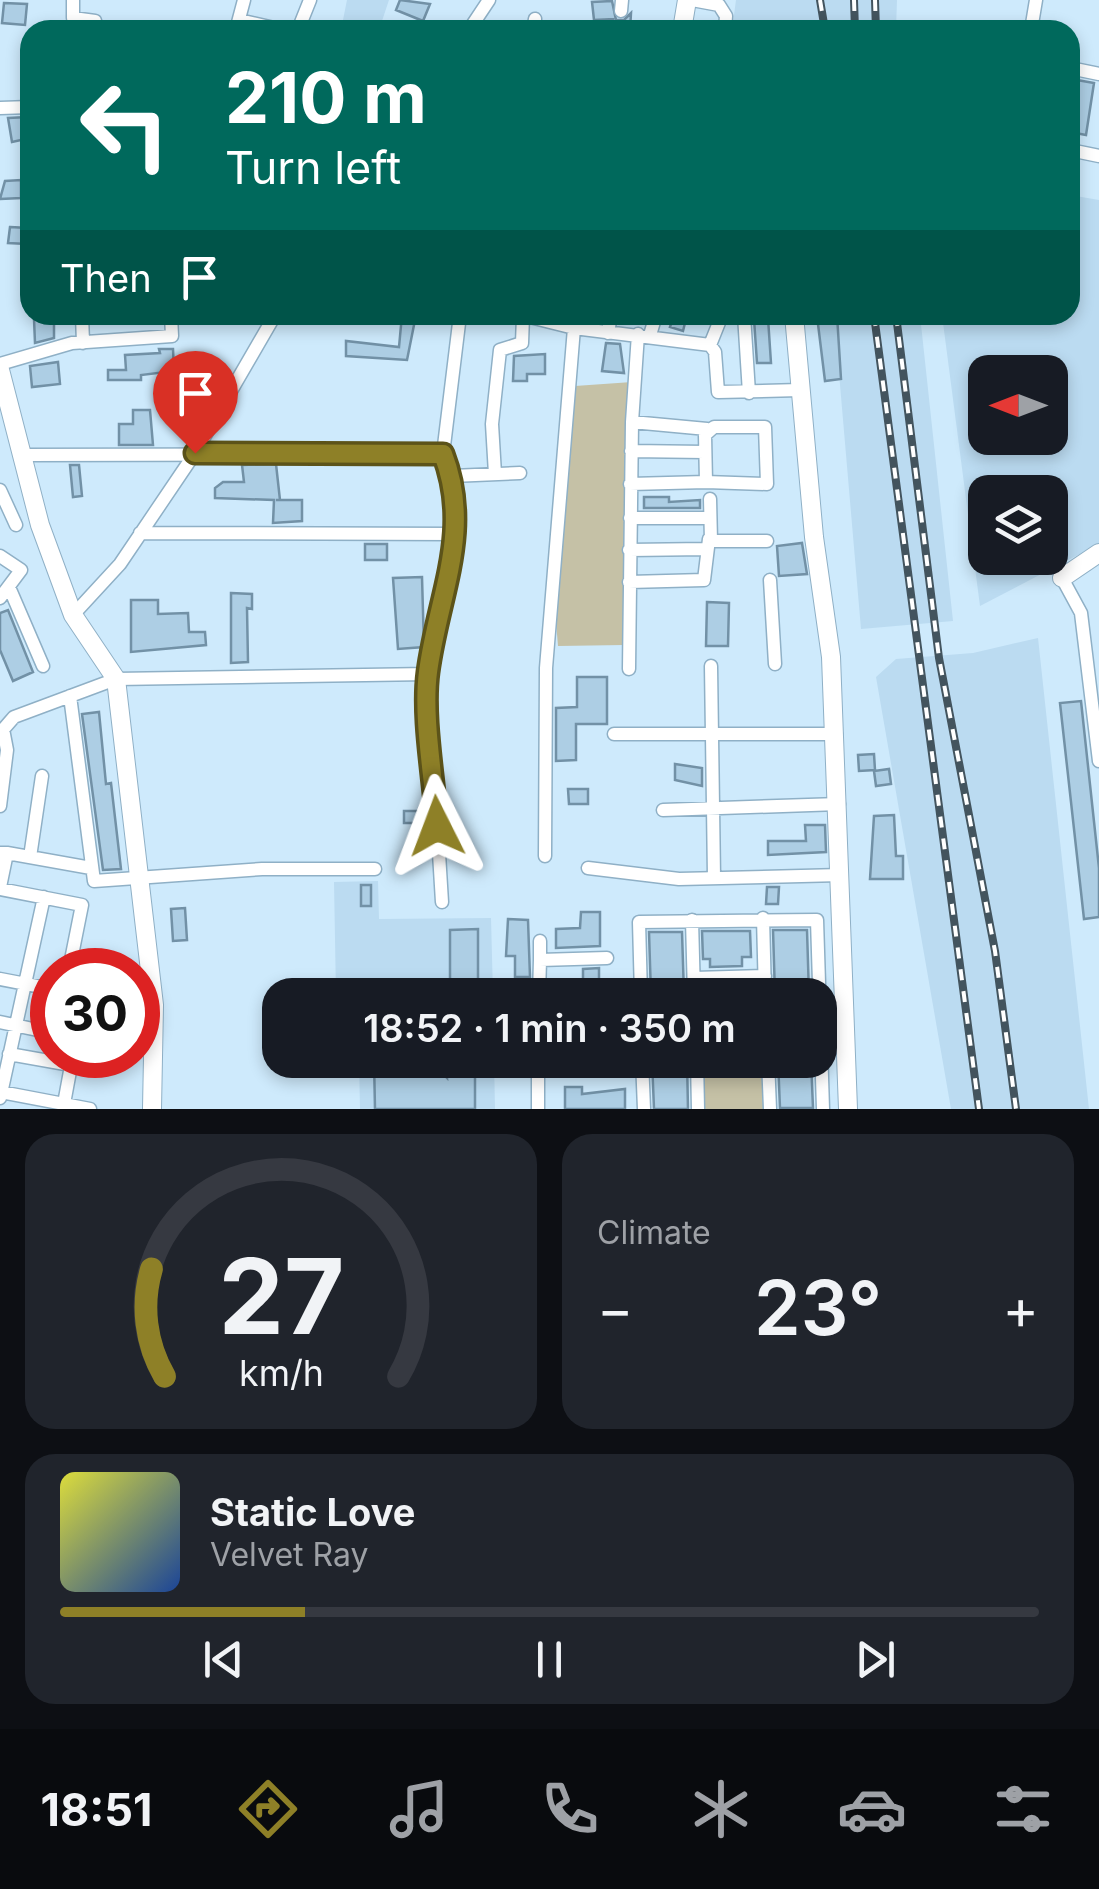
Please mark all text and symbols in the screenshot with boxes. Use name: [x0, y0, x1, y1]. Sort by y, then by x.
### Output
text: 210 m: [225, 55, 427, 140]
icon: left: [60, 60, 190, 190]
text: Turn left: [225, 140, 401, 195]
icon: arrive: [172, 250, 227, 305]
text: Then: [60, 255, 152, 301]
pin: [153, 351, 238, 454]
north arrow: [968, 355, 1068, 455]
map controls: [968, 355, 1068, 575]
icon: arrive: [168, 366, 223, 421]
button: layers: [968, 475, 1068, 575]
position arrow: [385, 774, 489, 878]
speed limit sign: 30: [30, 948, 160, 1078]
text: 18:52 · 1 min · 350 m: [363, 1005, 736, 1051]
text: Climate: [597, 1213, 711, 1252]
text: 27: [218, 1233, 344, 1359]
text: 23°: [754, 1262, 882, 1353]
text: −: [597, 1276, 633, 1342]
text: +: [1003, 1276, 1039, 1342]
text: km/h: [239, 1351, 323, 1395]
text: Static Love: [210, 1489, 415, 1535]
text: Velvet Ray: [210, 1535, 368, 1574]
icon: previous: [196, 1632, 251, 1687]
icon: pause: [522, 1632, 577, 1687]
icon: next: [848, 1632, 903, 1687]
icon: directions: [233, 1774, 303, 1844]
icon: music: [384, 1774, 454, 1844]
icon: phone: [535, 1774, 605, 1844]
icon: climate: [686, 1774, 756, 1844]
icon: car: [837, 1774, 907, 1844]
icon: filters: [988, 1774, 1058, 1844]
text: 18:51: [41, 1782, 152, 1837]

